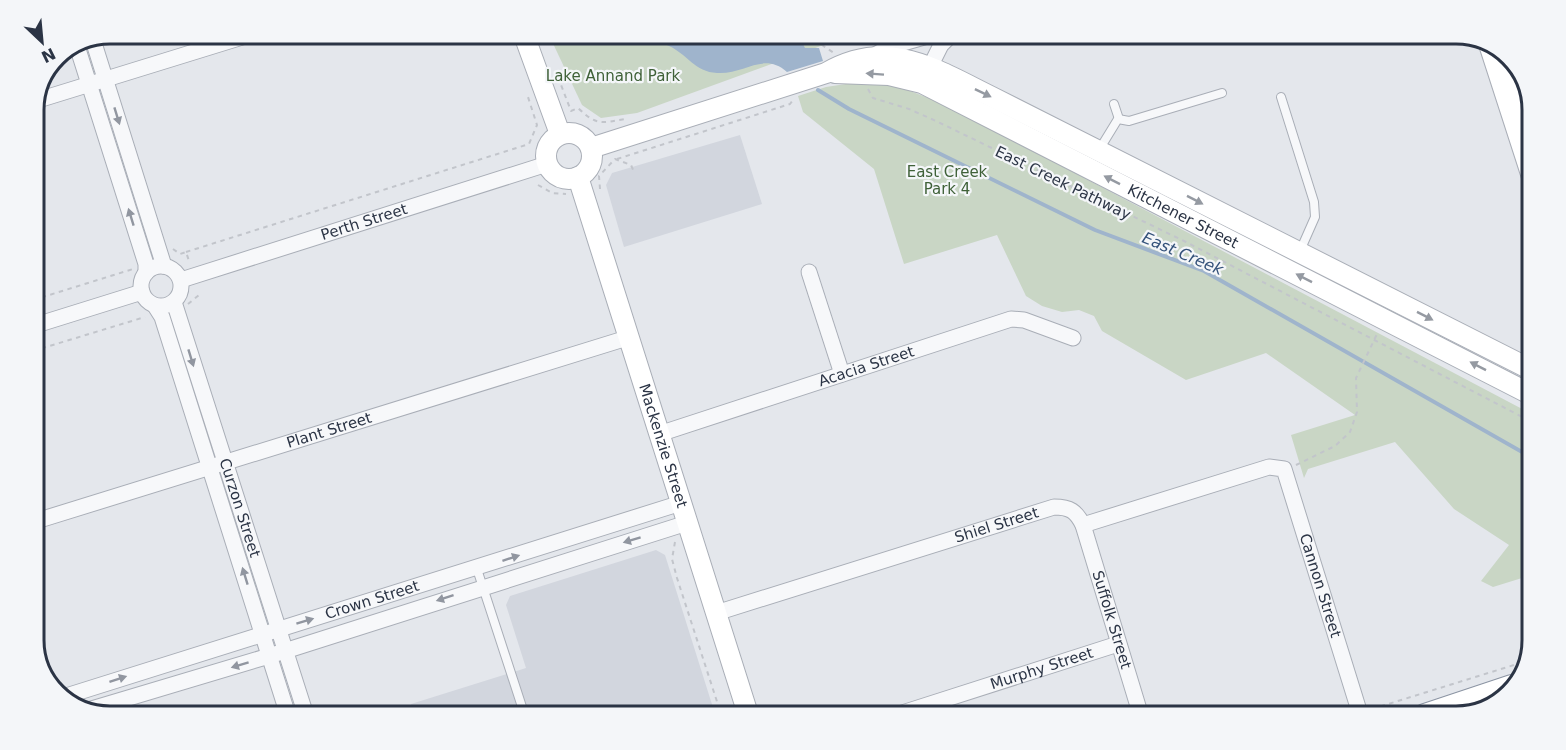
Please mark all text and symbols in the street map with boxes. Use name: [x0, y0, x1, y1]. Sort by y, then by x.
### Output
north arrow: [12, 12, 72, 72]
text: N: [38, 44, 59, 67]
park label: Lake Annand Park: [546, 67, 680, 85]
one-way arrow: [865, 69, 884, 78]
one-way arrow: [975, 88, 992, 97]
one-way arrow: [113, 107, 122, 125]
street label: East Creek Pathway: [992, 142, 1134, 224]
park label: East Creek Park 4: [907, 163, 988, 198]
one-way arrow: [1103, 175, 1120, 185]
street label: Kitchener Street: [1124, 181, 1241, 252]
one-way arrow: [1186, 195, 1203, 204]
street label: Perth Street: [319, 200, 410, 244]
one-way arrow: [126, 208, 135, 226]
water label: East Creek: [1139, 228, 1227, 279]
one-way arrow: [1296, 273, 1313, 282]
one-way arrow: [1416, 310, 1434, 320]
street label: Acacia Street: [816, 342, 916, 390]
one-way arrow: [187, 349, 196, 367]
one-way arrow: [1470, 361, 1487, 371]
street label: Mackenzie Street: [635, 382, 691, 510]
street label: Plant Street: [284, 409, 374, 452]
street label: Curzon Street: [215, 456, 264, 560]
street label: Shiel Street: [952, 503, 1041, 547]
street label: Cannon Street: [1296, 531, 1345, 640]
one-way arrow: [622, 536, 640, 545]
one-way arrow: [502, 553, 520, 562]
one-way arrow: [239, 567, 249, 585]
street label: Suffolk Street: [1088, 568, 1135, 671]
street label: Crown Street: [323, 577, 422, 623]
one-way arrow: [436, 594, 454, 604]
one-way arrow: [296, 616, 314, 625]
street label: Murphy Street: [988, 643, 1096, 693]
one-way arrow: [231, 661, 249, 670]
one-way arrow: [109, 674, 127, 683]

